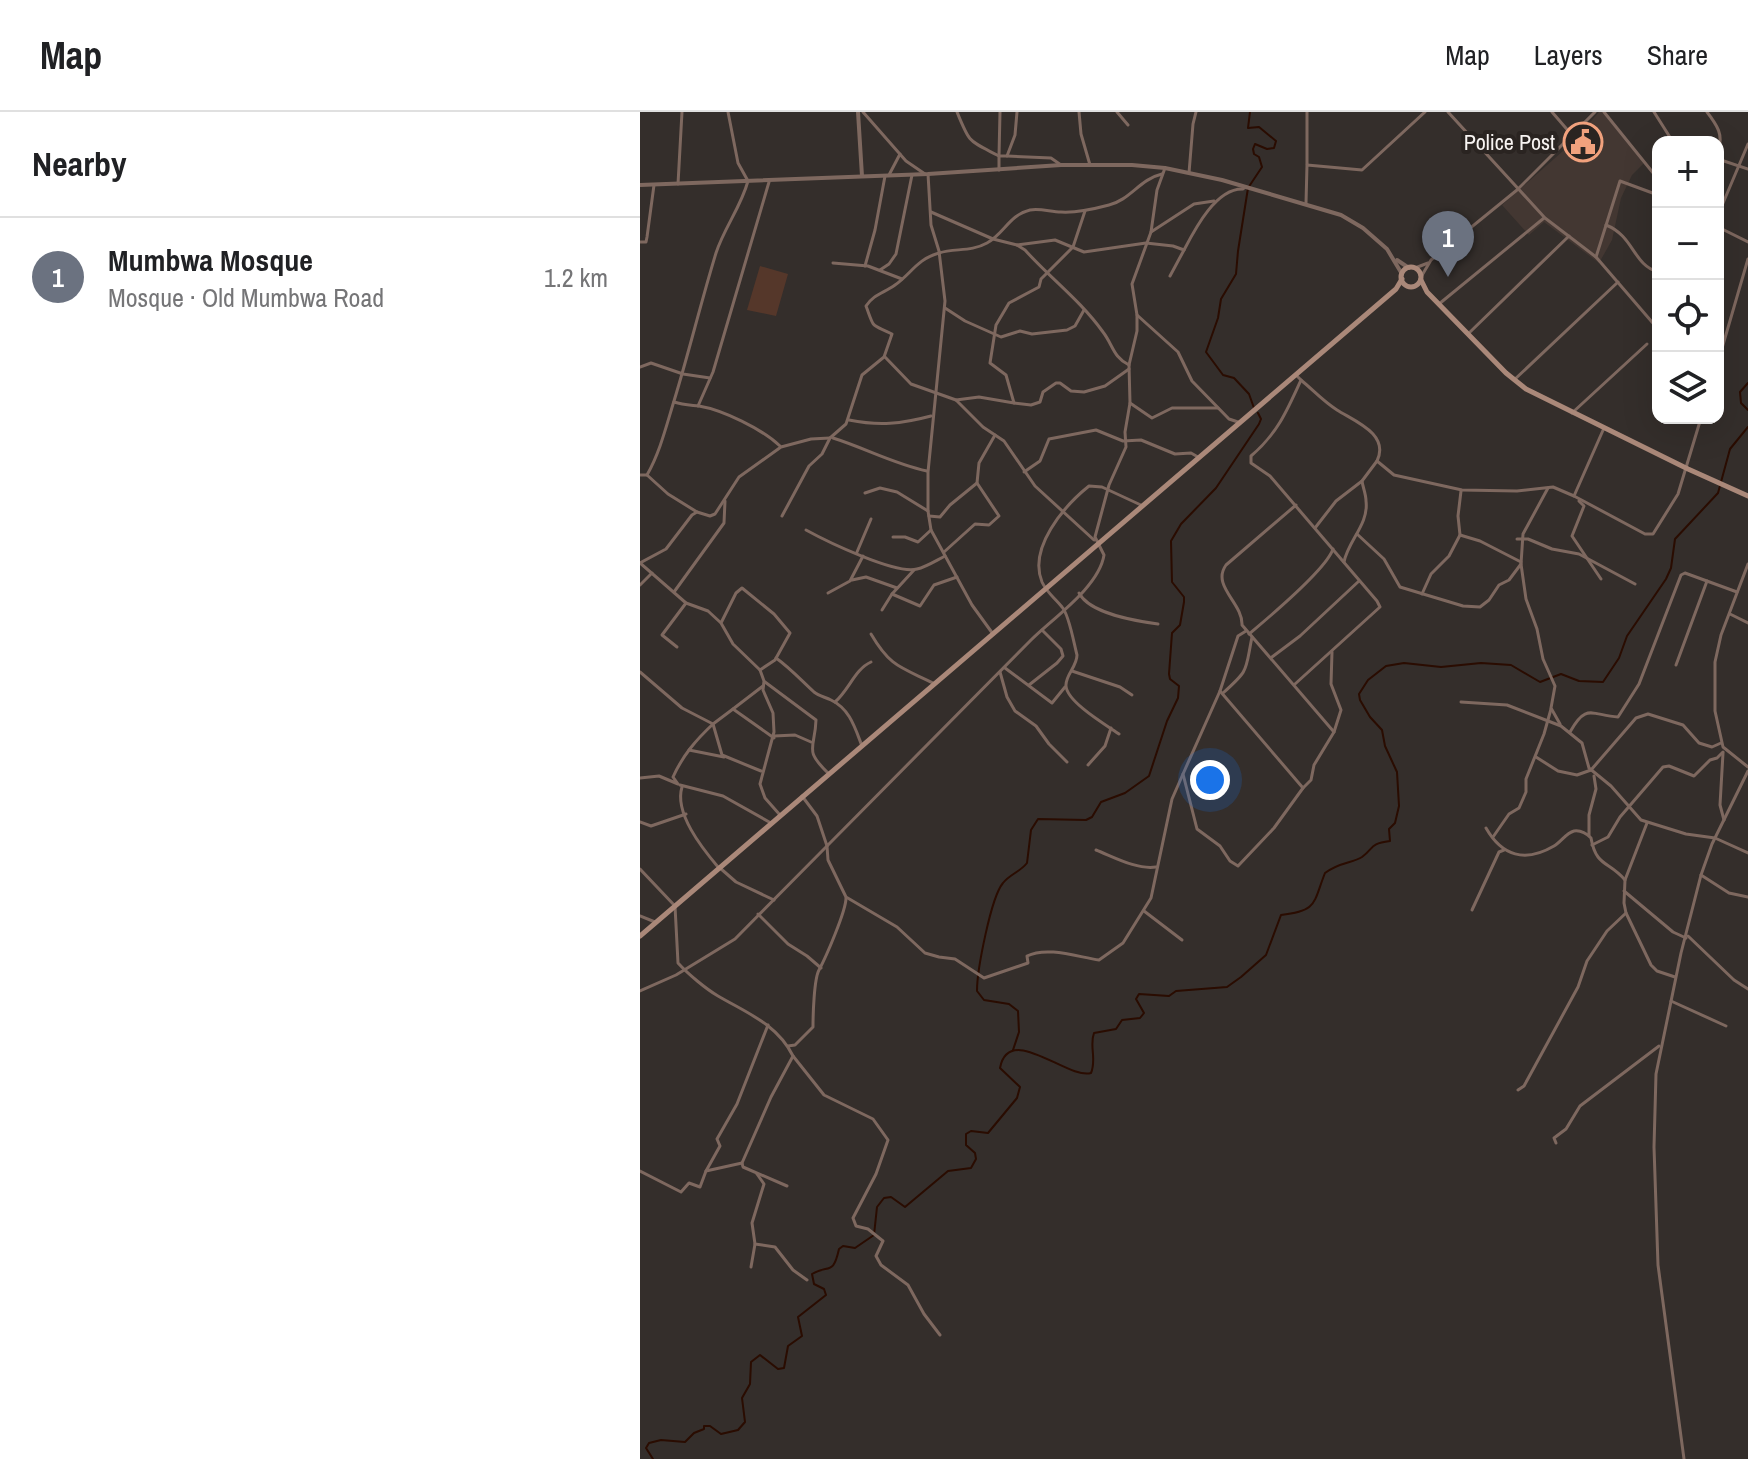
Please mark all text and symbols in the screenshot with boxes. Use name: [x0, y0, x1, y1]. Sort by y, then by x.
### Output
text: Map: [40, 30, 102, 81]
text: Map: [1445, 36, 1490, 74]
text: Layers: [1534, 36, 1603, 74]
text: Share: [1647, 36, 1708, 74]
public building icon: Police Post: [1562, 121, 1604, 163]
place label: Police Post: [1464, 127, 1555, 157]
map controls: [1652, 136, 1724, 424]
button: +: [1652, 136, 1724, 208]
text: Nearby: [32, 141, 127, 187]
button: −: [1652, 208, 1724, 280]
pin: 1: [1422, 211, 1474, 277]
text: Mumbwa Mosque: [108, 240, 313, 280]
text: 1: [52, 260, 64, 295]
text: 1.2 km: [544, 260, 608, 295]
text: Mosque · Old Mumbwa Road: [108, 280, 384, 315]
button: locate: [1652, 280, 1724, 352]
button: layers: [1652, 352, 1724, 424]
your location: [1190, 760, 1230, 800]

